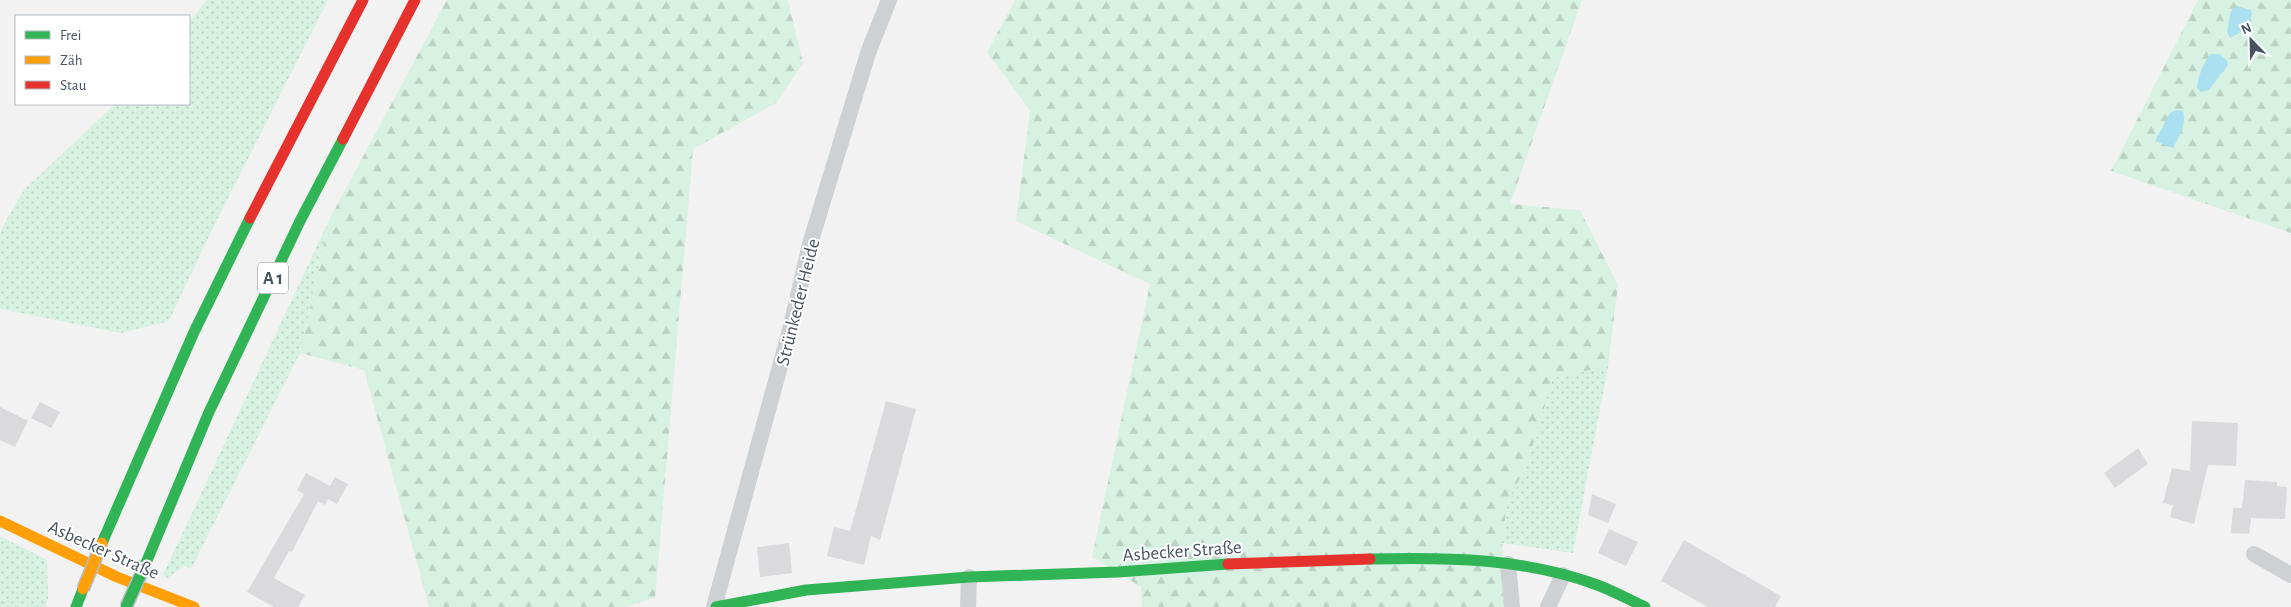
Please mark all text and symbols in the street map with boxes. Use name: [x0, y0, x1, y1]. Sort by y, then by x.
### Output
legend: [15, 15, 190, 105]
north arrow: [2226, 15, 2276, 65]
text: N: [2239, 21, 2254, 37]
text: Frei: [60, 28, 81, 43]
text: Zäh: [60, 53, 83, 68]
text: Stau: [60, 78, 87, 93]
street label: Strünkeder Heide: [774, 237, 823, 368]
road number: A 1: [258, 262, 288, 294]
street label: Asbecker Straße: [45, 517, 162, 583]
street label: Asbecker Straße: [1122, 538, 1242, 565]

